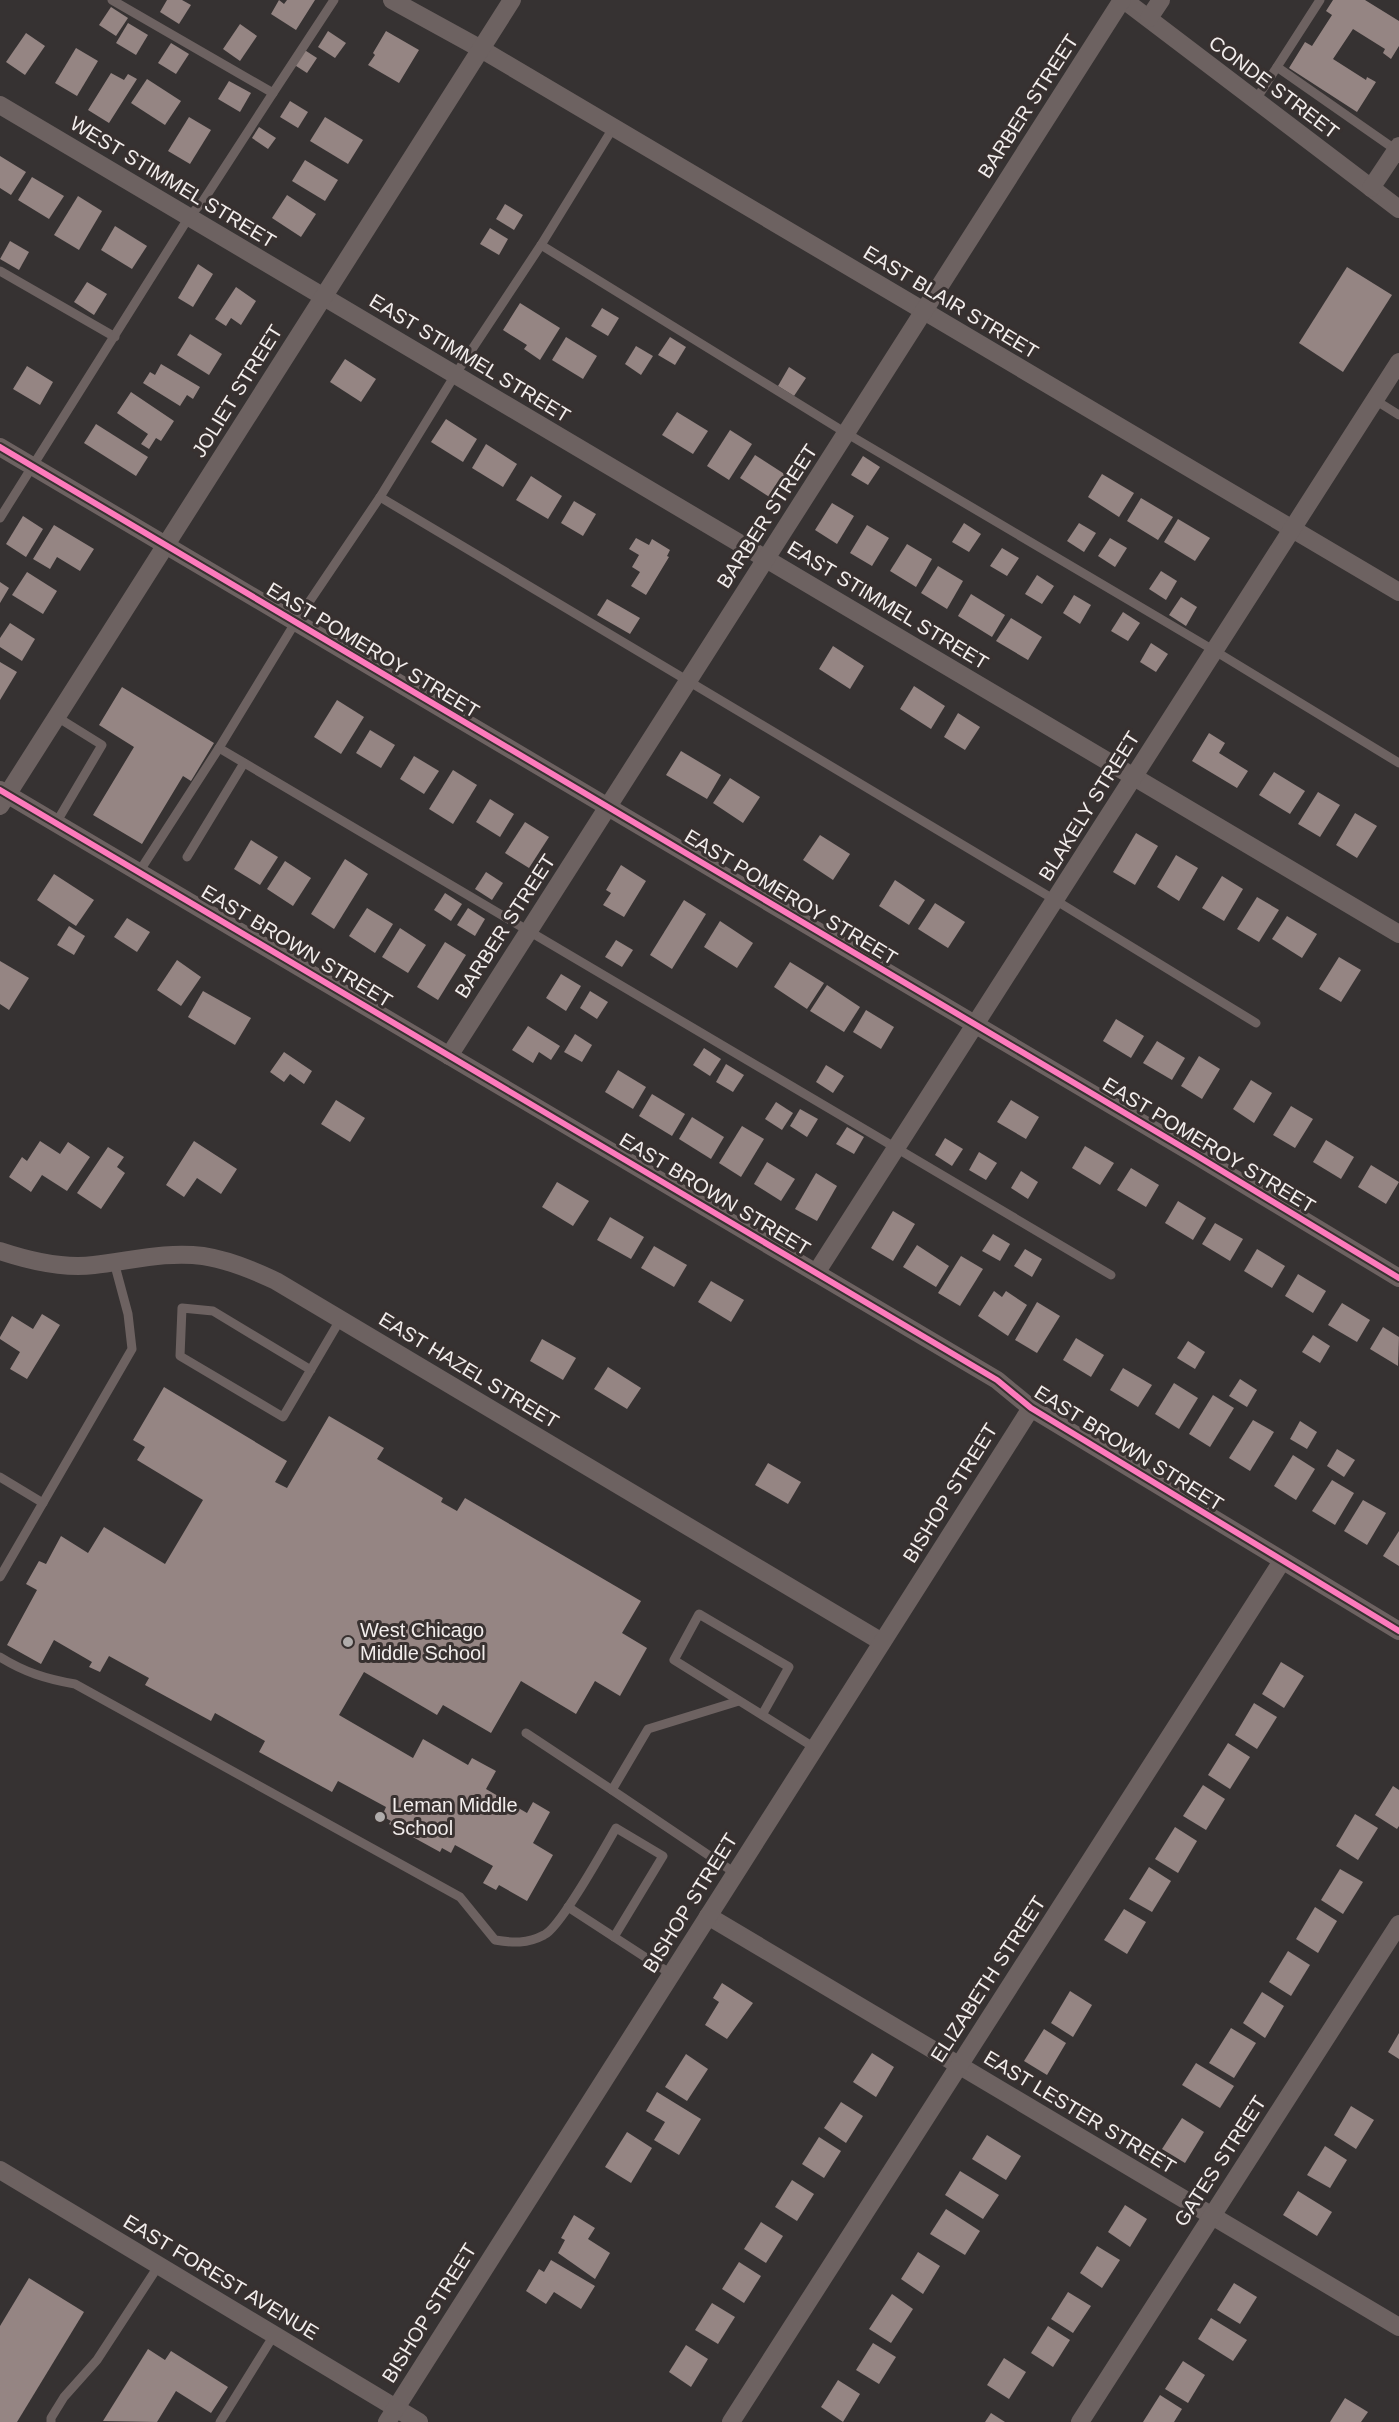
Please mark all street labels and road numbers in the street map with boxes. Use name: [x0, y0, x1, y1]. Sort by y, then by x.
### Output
street label: BARBER STREET: [973, 30, 1083, 182]
street label: CONDE STREET: [1205, 31, 1343, 143]
street label: WEST STIMMEL STREET: [66, 112, 280, 252]
street label: EAST BLAIR STREET: [860, 241, 1042, 363]
street label: EAST STIMMEL STREET: [366, 289, 574, 427]
street label: JOLIET STREET: [187, 321, 287, 461]
street label: BARBER STREET: [712, 440, 822, 592]
street label: EAST STIMMEL STREET: [784, 536, 992, 674]
street label: EAST POMEROY STREET: [263, 578, 483, 722]
street label: BLAKELY STREET: [1034, 727, 1144, 885]
street label: EAST POMEROY STREET: [681, 825, 901, 969]
street label: BARBER STREET: [450, 850, 560, 1002]
street label: EAST BROWN STREET: [198, 880, 396, 1012]
street label: EAST POMEROY STREET: [1099, 1073, 1319, 1217]
street label: EAST BROWN STREET: [616, 1128, 814, 1260]
street label: EAST HAZEL STREET: [375, 1308, 563, 1432]
street label: EAST BROWN STREET: [1031, 1381, 1227, 1515]
street label: BISHOP STREET: [898, 1419, 1002, 1567]
street label: BISHOP STREET: [638, 1829, 742, 1977]
street label: ELIZABETH STREET: [926, 1892, 1050, 2066]
street label: EAST LESTER STREET: [980, 2046, 1180, 2178]
street label: GATES STREET: [1170, 2092, 1270, 2230]
street label: EAST FOREST AVENUE: [120, 2210, 322, 2344]
street label: BISHOP STREET: [377, 2239, 481, 2387]

